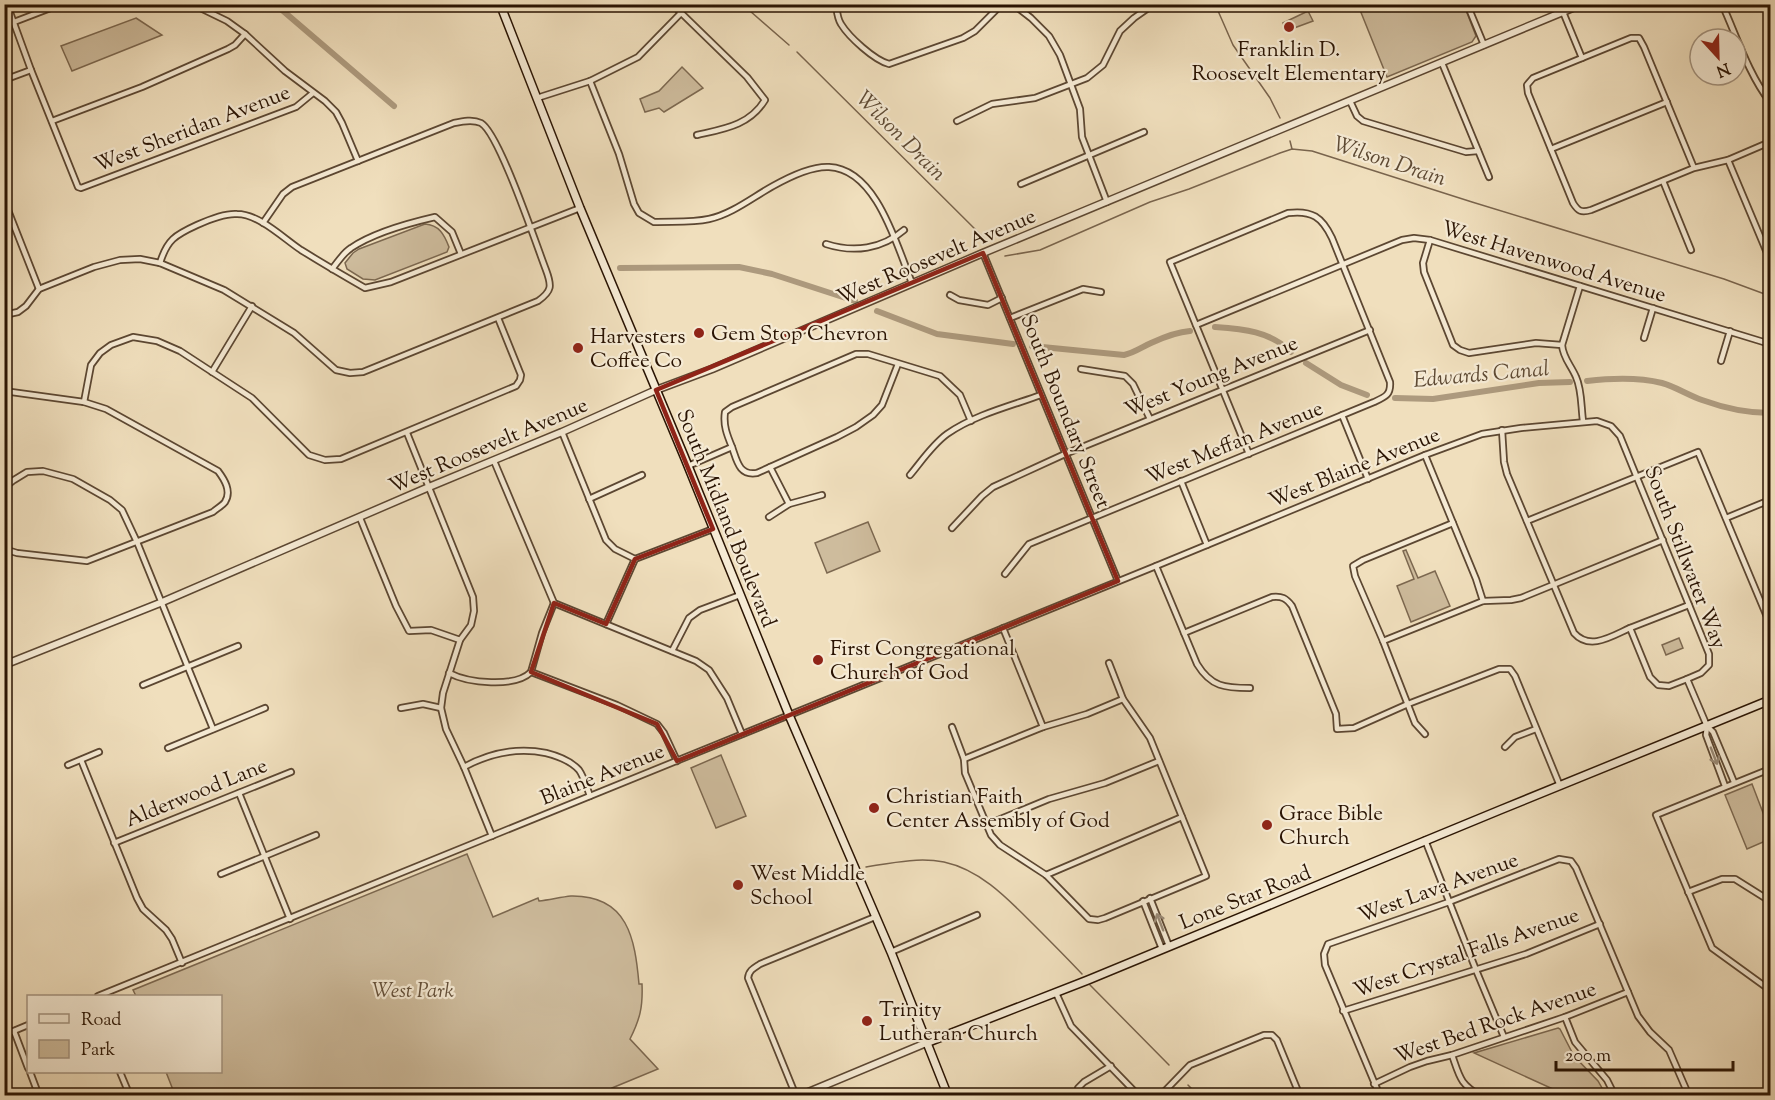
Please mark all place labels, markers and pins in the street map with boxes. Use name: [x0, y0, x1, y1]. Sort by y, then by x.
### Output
marker: Franklin D. Roosevelt Elementary: [1282, 20, 1296, 34]
place label: Franklin D. Roosevelt Elementary: [1192, 36, 1387, 90]
place label: Gem Stop Chevron: [711, 320, 888, 350]
place label: Harvesters Coffee Co: [590, 323, 685, 377]
marker: Gem Stop Chevron: [692, 326, 706, 340]
marker: Harvesters Coffee Co: [571, 341, 585, 355]
place label: First Congregational Church of God: [830, 635, 1015, 689]
marker: First Congregational Church of God: [811, 653, 825, 667]
place label: Christian Faith Center Assembly of God: [886, 783, 1110, 837]
place label: Grace Bible Church: [1279, 800, 1383, 854]
marker: Christian Faith Center Assembly of God: [867, 801, 881, 815]
marker: Grace Bible Church: [1260, 818, 1274, 832]
place label: West Middle School: [750, 860, 865, 914]
marker: West Middle School: [731, 878, 745, 892]
place label: Trinity Lutheran Church: [879, 996, 1038, 1050]
marker: Trinity Lutheran Church: [860, 1014, 874, 1028]

